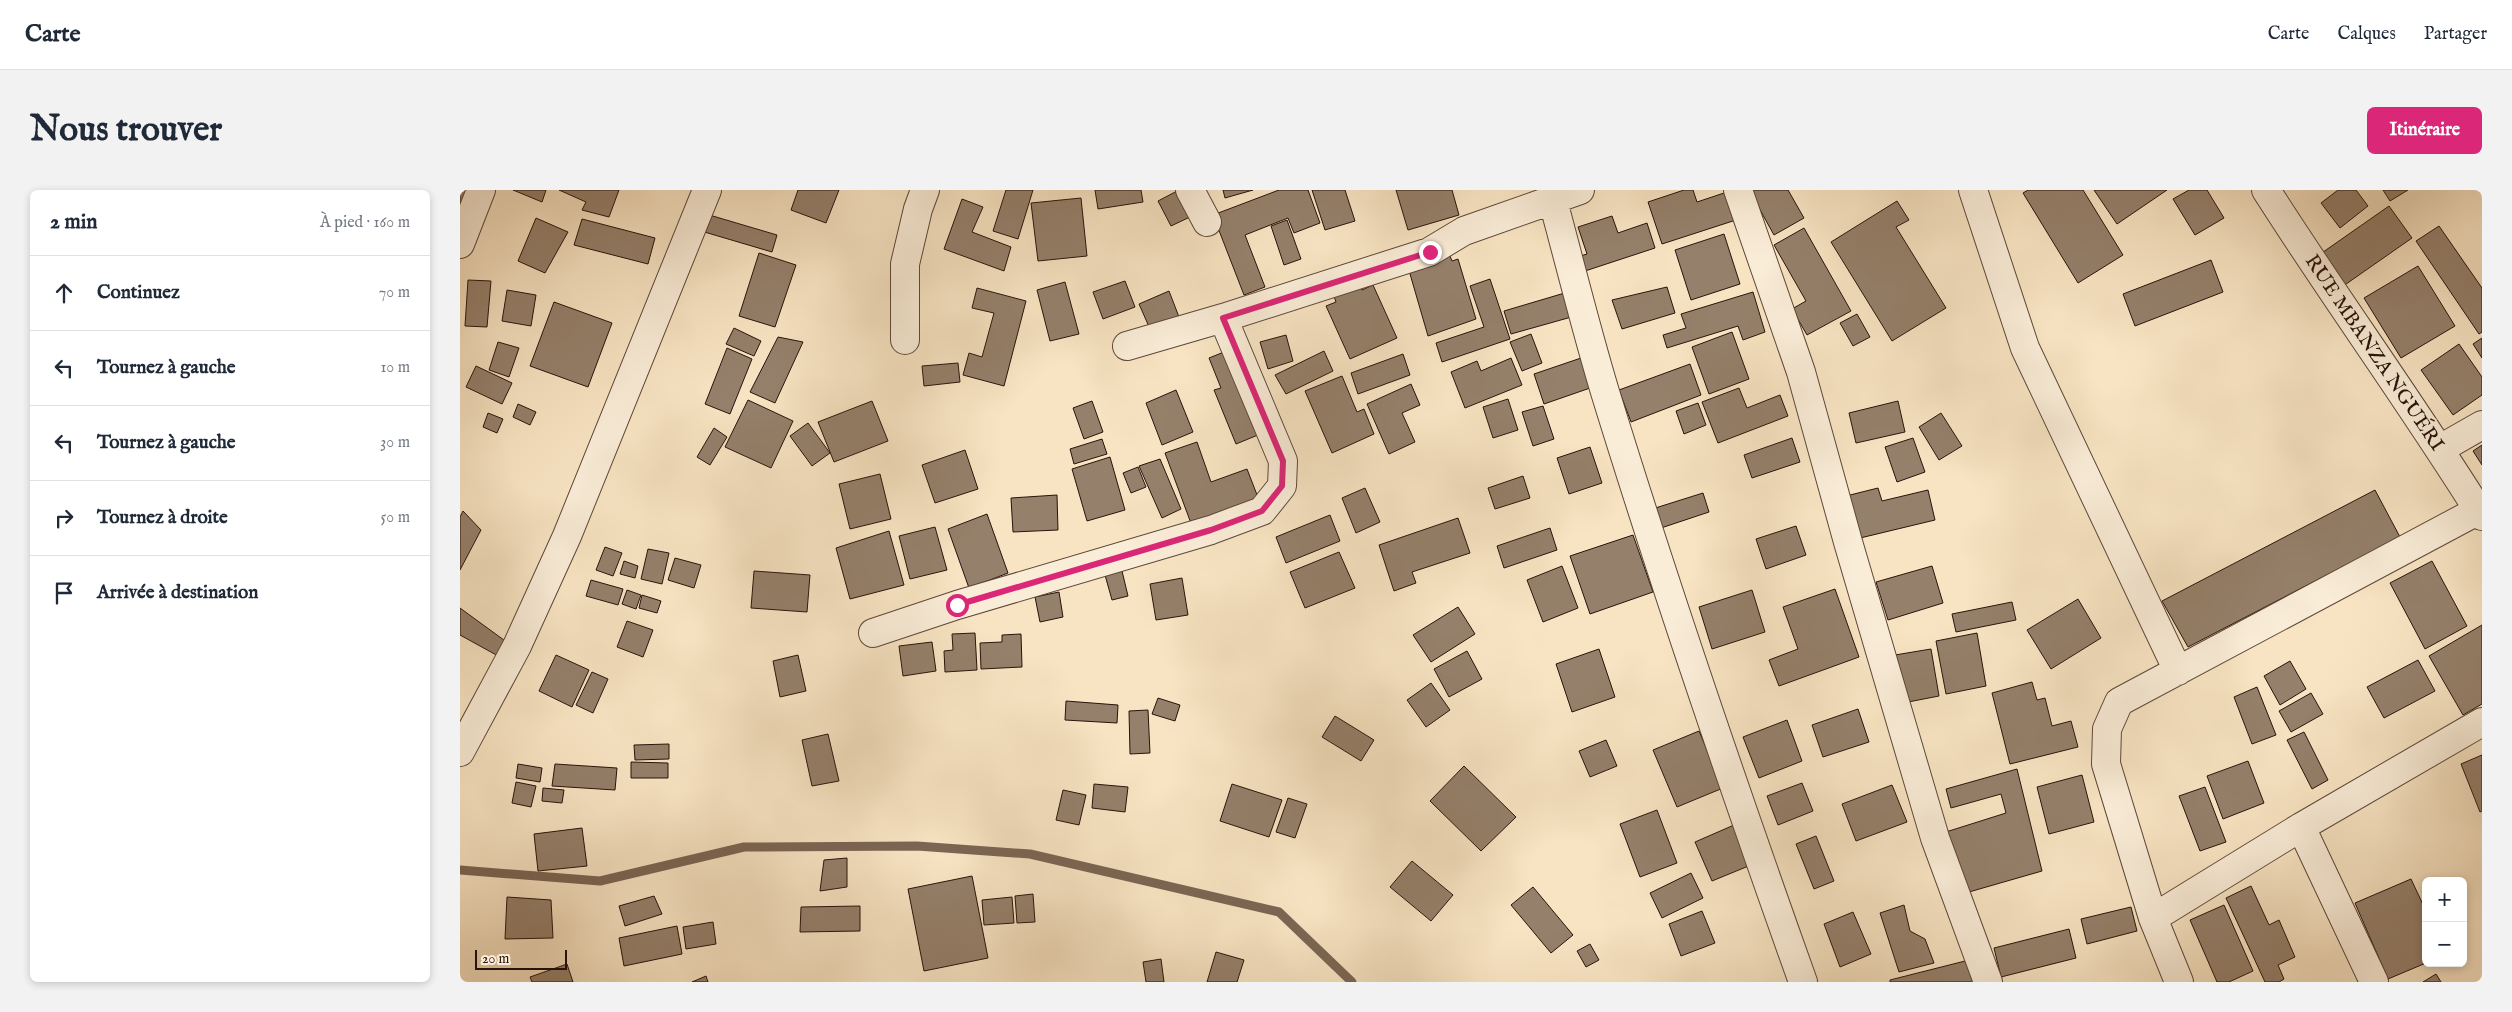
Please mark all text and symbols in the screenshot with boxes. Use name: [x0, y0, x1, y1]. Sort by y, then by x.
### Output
text: Carte: [25, 19, 81, 50]
text: Carte: [2268, 23, 2309, 46]
text: Calques: [2337, 23, 2396, 46]
text: Partager: [2424, 23, 2487, 46]
button: Itinéraire: [2367, 107, 2482, 154]
text: Nous trouver: [30, 108, 222, 153]
text: 2 min: [50, 209, 97, 236]
text: À pied · 160 m: [320, 213, 410, 233]
route end: [1419, 241, 1442, 264]
street label: RUE MBANZA NGUÉRI: [2299, 250, 2449, 456]
icon: ahead: [50, 279, 78, 307]
text: Continuez: [97, 281, 180, 305]
text: 70 m: [379, 283, 410, 303]
icon: left: [50, 354, 78, 382]
text: Tournez à gauche: [97, 356, 236, 380]
text: 10 m: [380, 358, 410, 378]
icon: left: [50, 429, 78, 457]
text: Tournez à gauche: [97, 431, 236, 455]
text: 30 m: [380, 433, 410, 453]
icon: right: [50, 504, 78, 532]
text: Tournez à droite: [97, 506, 228, 530]
text: 50 m: [381, 508, 410, 528]
icon: arrive: [50, 579, 78, 607]
text: Arrivée à destination: [97, 581, 258, 605]
route start: [946, 594, 969, 617]
map controls: [2422, 877, 2467, 967]
button: +: [2422, 877, 2467, 922]
button: −: [2422, 922, 2467, 967]
scale bar: [475, 947, 568, 970]
text: 20 m: [482, 950, 509, 968]

